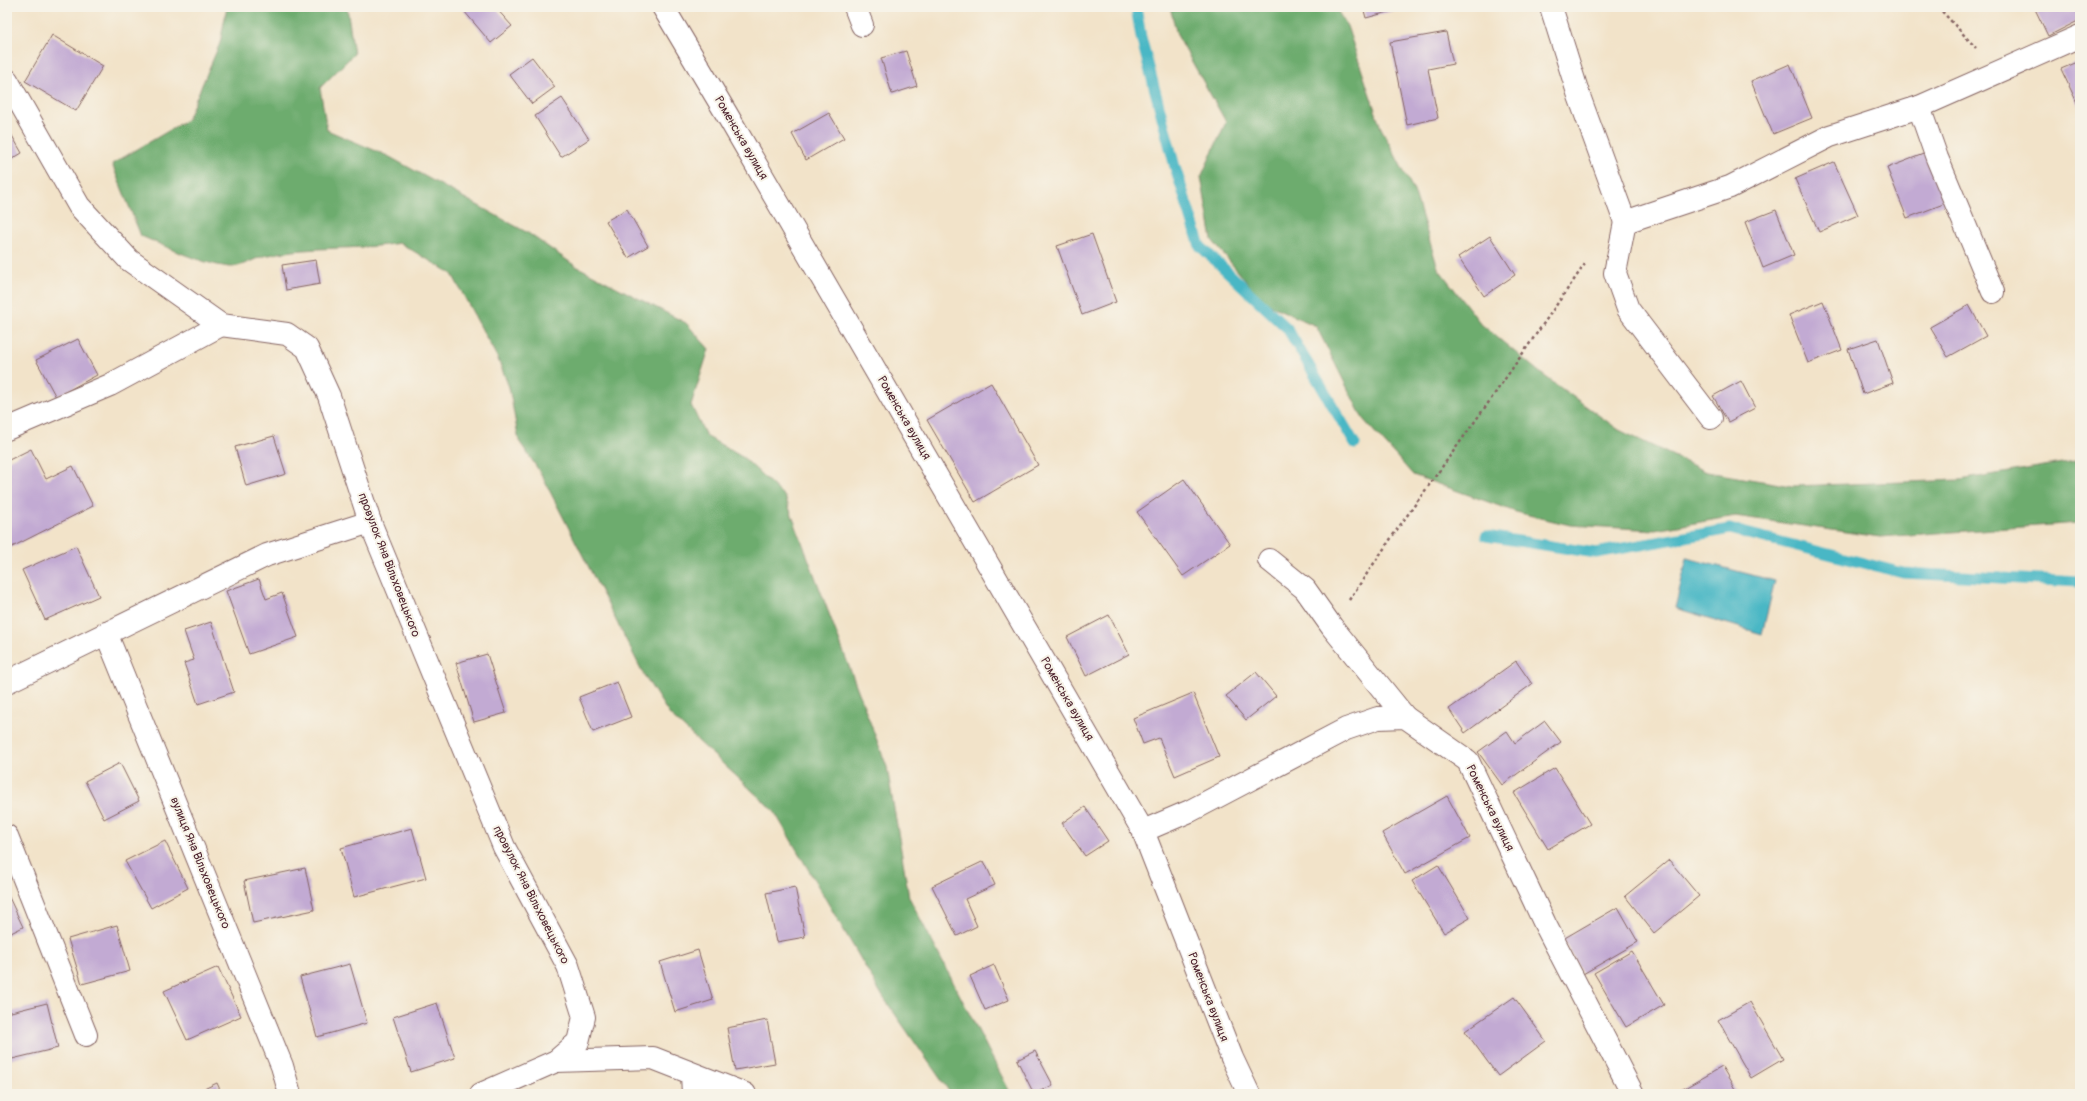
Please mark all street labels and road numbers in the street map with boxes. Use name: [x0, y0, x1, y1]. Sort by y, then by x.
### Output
street label: Роменська вулиця: [711, 94, 771, 183]
street label: Роменська вулиця: [874, 374, 934, 463]
street label: провулок Яна Вільховецького: [355, 491, 424, 640]
street label: Роменська вулиця: [1037, 655, 1097, 744]
street label: Роменська вулиця: [1463, 762, 1518, 854]
street label: вулиця Яна Вільховецького: [167, 795, 234, 932]
street label: провулок Яна Вільховецького: [490, 823, 573, 967]
street label: Роменська вулиця: [1184, 950, 1232, 1044]

